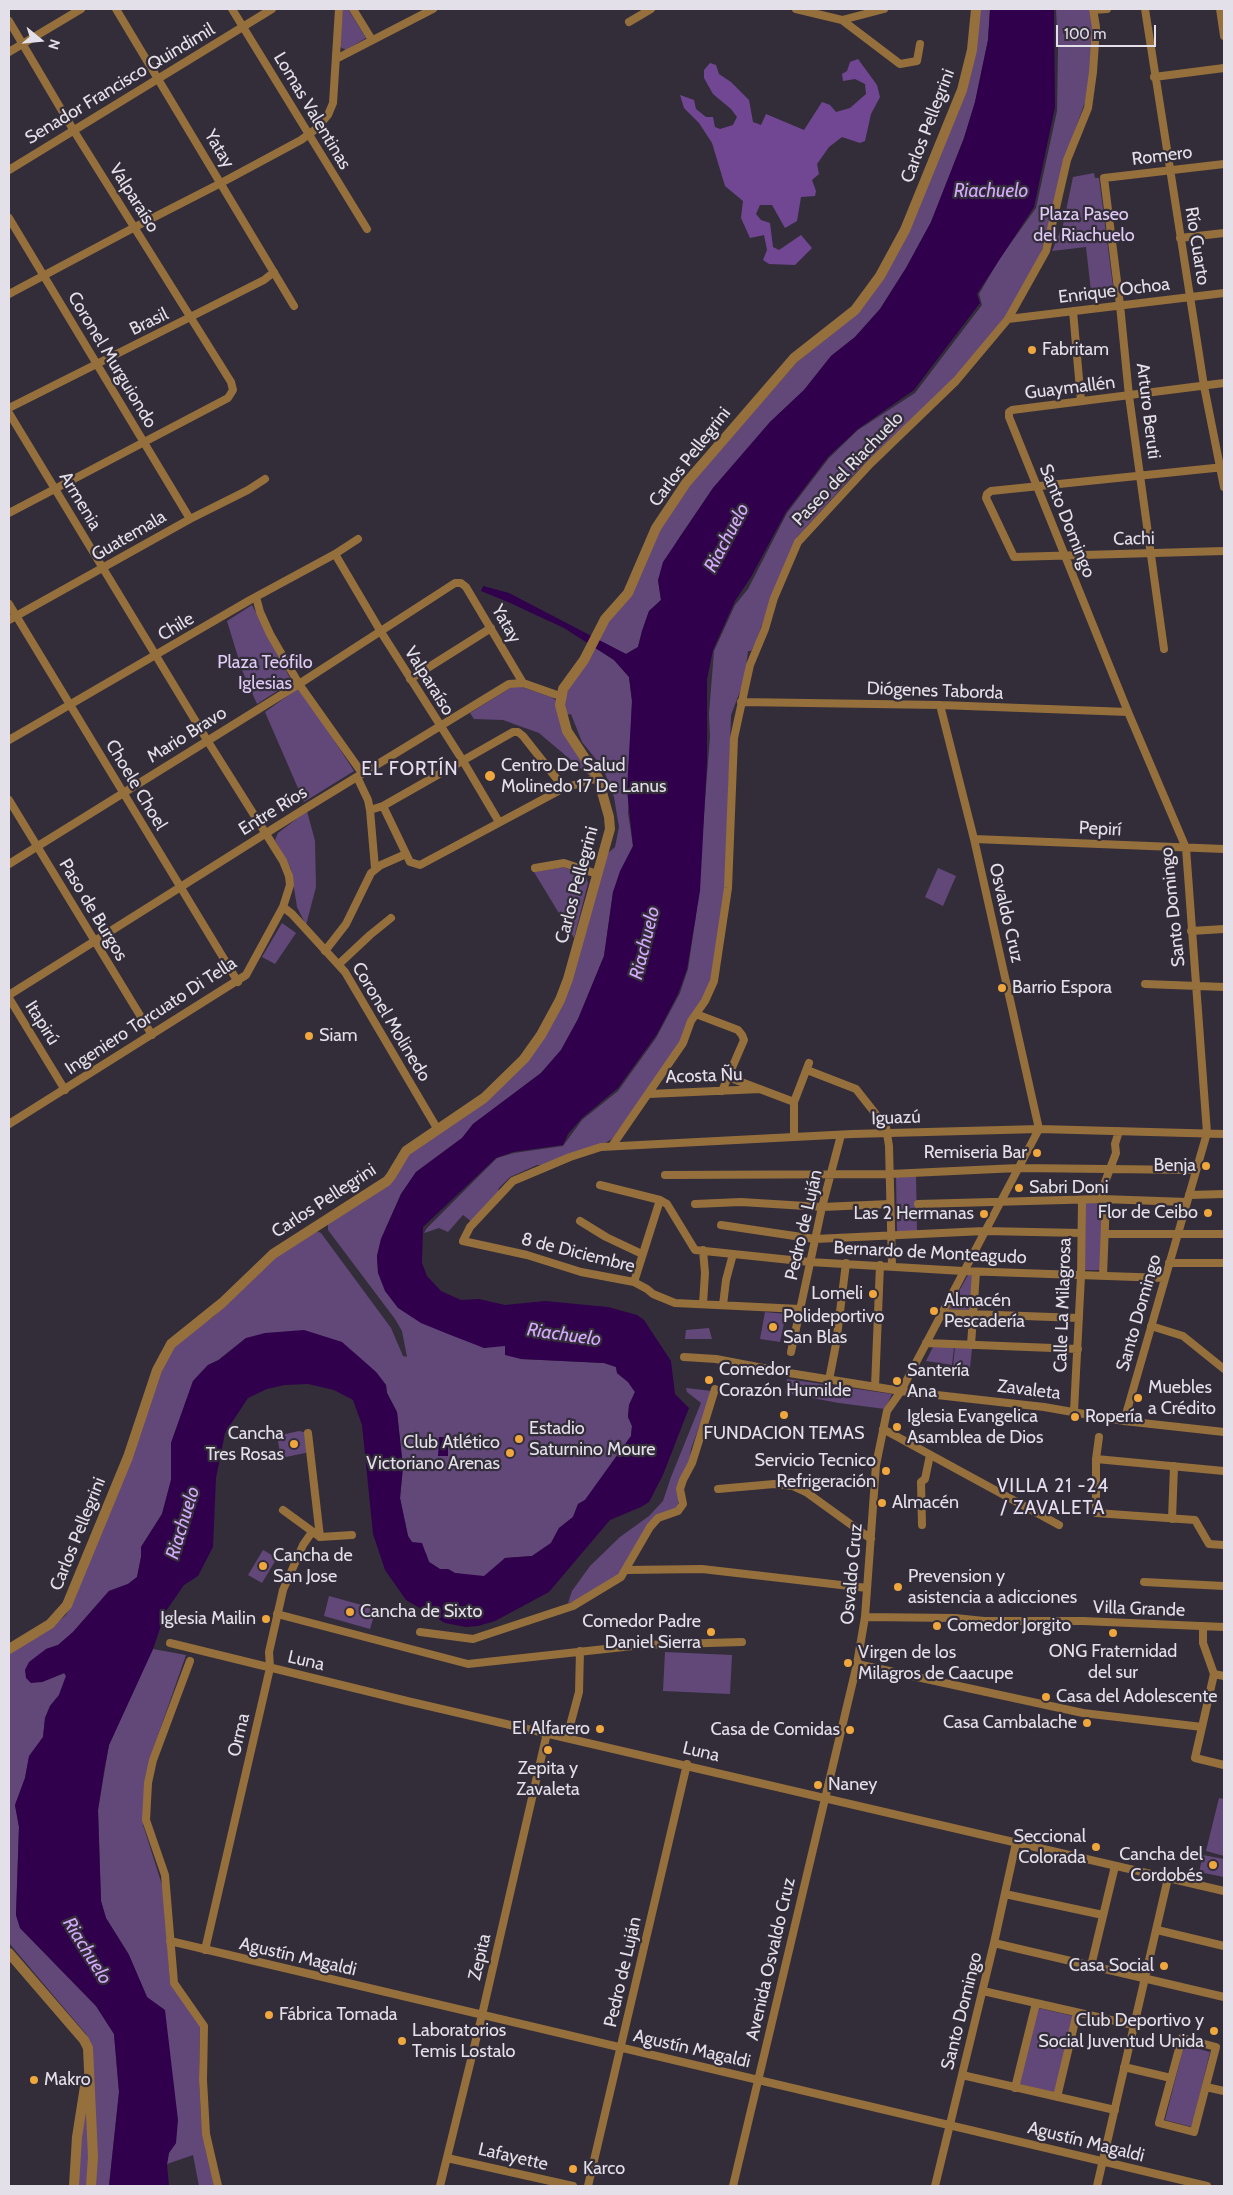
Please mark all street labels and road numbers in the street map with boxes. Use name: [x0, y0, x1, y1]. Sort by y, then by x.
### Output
street label: Senador Francisco Quindimil: [21, 19, 219, 149]
street label: Lomas Valentinas: [269, 48, 355, 174]
street label: Carlos Pellegrini: [896, 66, 960, 186]
street label: Yatay: [199, 126, 239, 172]
street label: Romero: [1131, 142, 1193, 170]
street label: Valparaíso: [104, 160, 164, 236]
street label: Río Cuarto: [1180, 205, 1214, 287]
street label: Enrique Ochoa: [1057, 273, 1171, 309]
street label: Coronel Murguiondo: [63, 288, 161, 432]
street label: Brasil: [126, 303, 172, 341]
street label: Arturo Beruti: [1131, 362, 1165, 460]
street label: Guaymallén: [1024, 372, 1116, 404]
street label: Carlos Pellegrini: [644, 403, 736, 511]
street label: Paseo del Riachuelo: [788, 407, 908, 531]
street label: Santo Domingo: [1034, 461, 1100, 581]
street label: Armenia: [54, 468, 106, 534]
street label: Guatemala: [88, 506, 170, 566]
street label: Cachi: [1113, 528, 1155, 550]
street label: Yatay: [486, 601, 526, 647]
street label: Chile: [154, 608, 198, 646]
street label: Valparaíso: [399, 643, 459, 719]
street label: Diógenes Taborda: [866, 678, 1004, 704]
street label: Mario Bravo: [143, 702, 231, 768]
street label: Choele Choel: [101, 736, 171, 834]
street label: Entre Ríos: [235, 782, 311, 840]
street label: Pepirí: [1078, 817, 1122, 841]
street label: Carlos Pellegrini: [551, 824, 603, 946]
street label: Santo Domingo: [1156, 846, 1190, 968]
street label: Paso de Burgos: [54, 855, 132, 965]
street label: Osvaldo Cruz: [984, 861, 1028, 965]
street label: Ingeniero Torcuato Di Tella: [61, 952, 241, 1080]
street label: Coronel Molinedo: [347, 958, 435, 1086]
street label: Itapirú: [20, 997, 64, 1049]
street label: Acosta Ñu: [665, 1064, 743, 1088]
street label: Iguazú: [871, 1106, 921, 1130]
street label: Carlos Pellegrini: [268, 1159, 380, 1243]
street label: Pedro de Luján: [781, 1168, 827, 1282]
street label: 8 de Diciembre: [519, 1228, 637, 1278]
street label: Bernardo de Monteagudo: [833, 1237, 1027, 1269]
street label: Calle La Milagrosa: [1050, 1237, 1076, 1373]
street label: Santo Domingo: [1112, 1252, 1166, 1374]
street label: Zavaleta: [996, 1375, 1062, 1405]
street label: Carlos Pellegrini: [45, 1474, 111, 1594]
street label: Osvaldo Cruz: [837, 1523, 867, 1625]
street label: Villa Grande: [1093, 1597, 1185, 1621]
street label: Luna: [286, 1646, 326, 1676]
street label: Orma: [224, 1711, 254, 1759]
street label: Luna: [681, 1737, 721, 1767]
street label: Avenida Osvaldo Cruz: [742, 1876, 800, 2042]
street label: Pedro de Luján: [600, 1915, 646, 2029]
street label: Zepita: [464, 1932, 496, 1982]
street label: Agustín Magaldi: [237, 1933, 359, 1981]
street label: Santo Domingo: [937, 1950, 987, 2072]
street label: Agustín Magaldi: [631, 2025, 753, 2073]
street label: Agustín Magaldi: [1025, 2117, 1147, 2167]
street label: Lafayette: [476, 2138, 550, 2176]

